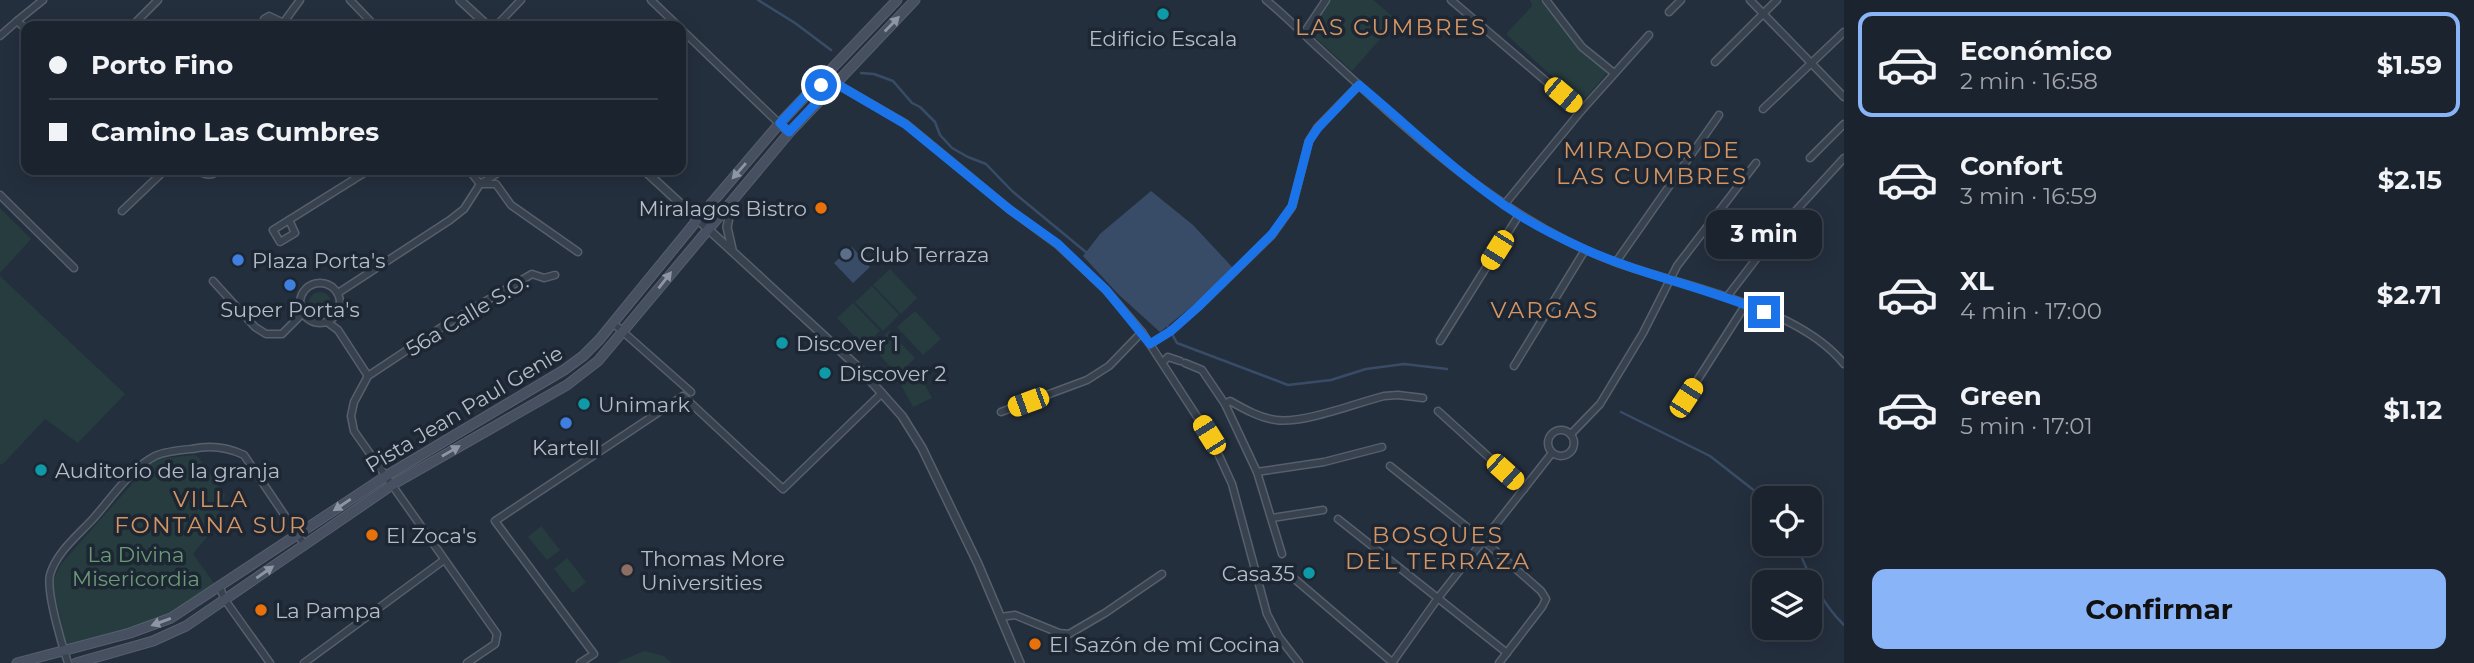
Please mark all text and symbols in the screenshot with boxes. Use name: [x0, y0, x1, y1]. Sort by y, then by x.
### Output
marker: Edificio Escala: [1155, 6, 1171, 22]
district label: LAS CUMBRES: [1295, 13, 1487, 41]
one-way arrow: [883, 15, 900, 32]
place label: Edificio Escala: [1089, 26, 1237, 51]
icon: car: [1876, 33, 1939, 96]
text: Económico: [1960, 35, 2112, 67]
text: Porto Fino: [91, 49, 233, 81]
text: $1.59: [2377, 49, 2442, 81]
text: 2 min · 16:58: [1960, 67, 2098, 95]
route start: [805, 69, 837, 101]
car: [1541, 73, 1586, 117]
text: Camino Las Cumbres: [91, 116, 379, 148]
district label: MIRADOR DE LAS CUMBRES: [1556, 136, 1748, 190]
icon: car: [1876, 148, 1939, 211]
text: Confort: [1960, 150, 2063, 182]
one-way arrow: [731, 162, 747, 180]
text: $2.15: [2378, 164, 2442, 196]
text: 3 min · 16:59: [1960, 182, 2097, 210]
place label: Miralagos Bistro: [638, 196, 807, 221]
marker: Miralagos Bistro: [813, 200, 829, 216]
callout: 3 min: [1706, 210, 1822, 260]
text: 3 min: [1730, 220, 1798, 248]
car: [1477, 227, 1518, 273]
place label: Club Terraza: [860, 242, 989, 267]
marker: Club Terraza: [838, 246, 854, 262]
place label: Plaza Porta's: [252, 248, 385, 273]
marker: Plaza Porta's: [230, 252, 246, 268]
icon: car: [1876, 263, 1939, 326]
text: XL: [1960, 265, 1994, 297]
street label: 56a Calle S.O.: [401, 269, 533, 361]
one-way arrow: [658, 272, 673, 290]
marker: Super Porta's: [282, 277, 298, 293]
text: $2.71: [2377, 279, 2442, 311]
district label: VARGAS: [1491, 296, 1599, 324]
route end: [1748, 296, 1780, 328]
place label: Super Porta's: [220, 297, 360, 322]
text: 4 min · 17:00: [1960, 297, 2102, 325]
place label: Discover 1: [796, 331, 899, 356]
marker: Discover 1: [774, 335, 790, 351]
street label: Pista Jean Paul Genie: [361, 340, 567, 478]
place label: Discover 2: [839, 361, 946, 386]
marker: Discover 2: [817, 365, 833, 381]
car: [1666, 375, 1707, 421]
icon: car: [1876, 378, 1939, 441]
text: Green: [1960, 380, 2042, 412]
car: [1005, 385, 1052, 419]
place label: Unimark: [598, 392, 690, 417]
text: $1.12: [2384, 394, 2442, 426]
marker: Unimark: [576, 396, 592, 412]
car: [1189, 412, 1230, 458]
text: 5 min · 17:01: [1960, 412, 2093, 440]
marker: Kartell: [558, 415, 574, 431]
place label: Kartell: [532, 435, 600, 460]
one-way arrow: [442, 445, 461, 457]
car: [1483, 450, 1528, 494]
place label: Auditorio de la granja: [55, 458, 280, 483]
marker: Auditorio de la granja: [33, 462, 49, 478]
district label: VILLA FONTANA SUR: [114, 485, 308, 539]
map controls: [1752, 486, 1822, 640]
button: locate: [1752, 486, 1822, 556]
one-way arrow: [333, 498, 351, 512]
district label: BOSQUES DEL TERRAZA: [1345, 521, 1531, 575]
place label: El Zoca's: [386, 523, 476, 548]
marker: El Zoca's: [364, 527, 380, 543]
park label: La Divina Misericordia: [72, 542, 200, 591]
place label: Thomas More Universities: [641, 546, 785, 595]
place label: Casa35: [1222, 561, 1295, 586]
marker: Thomas More Universities: [619, 562, 635, 578]
one-way arrow: [256, 565, 274, 579]
marker: Casa35: [1301, 565, 1317, 581]
button: Confirmar: [1872, 569, 2446, 649]
button: layers: [1752, 570, 1822, 640]
place label: La Pampa: [275, 598, 381, 623]
marker: La Pampa: [253, 602, 269, 618]
one-way arrow: [150, 616, 171, 627]
place label: El Sazón de mi Cocina: [1049, 632, 1280, 657]
marker: El Sazón de mi Cocina: [1027, 636, 1043, 652]

